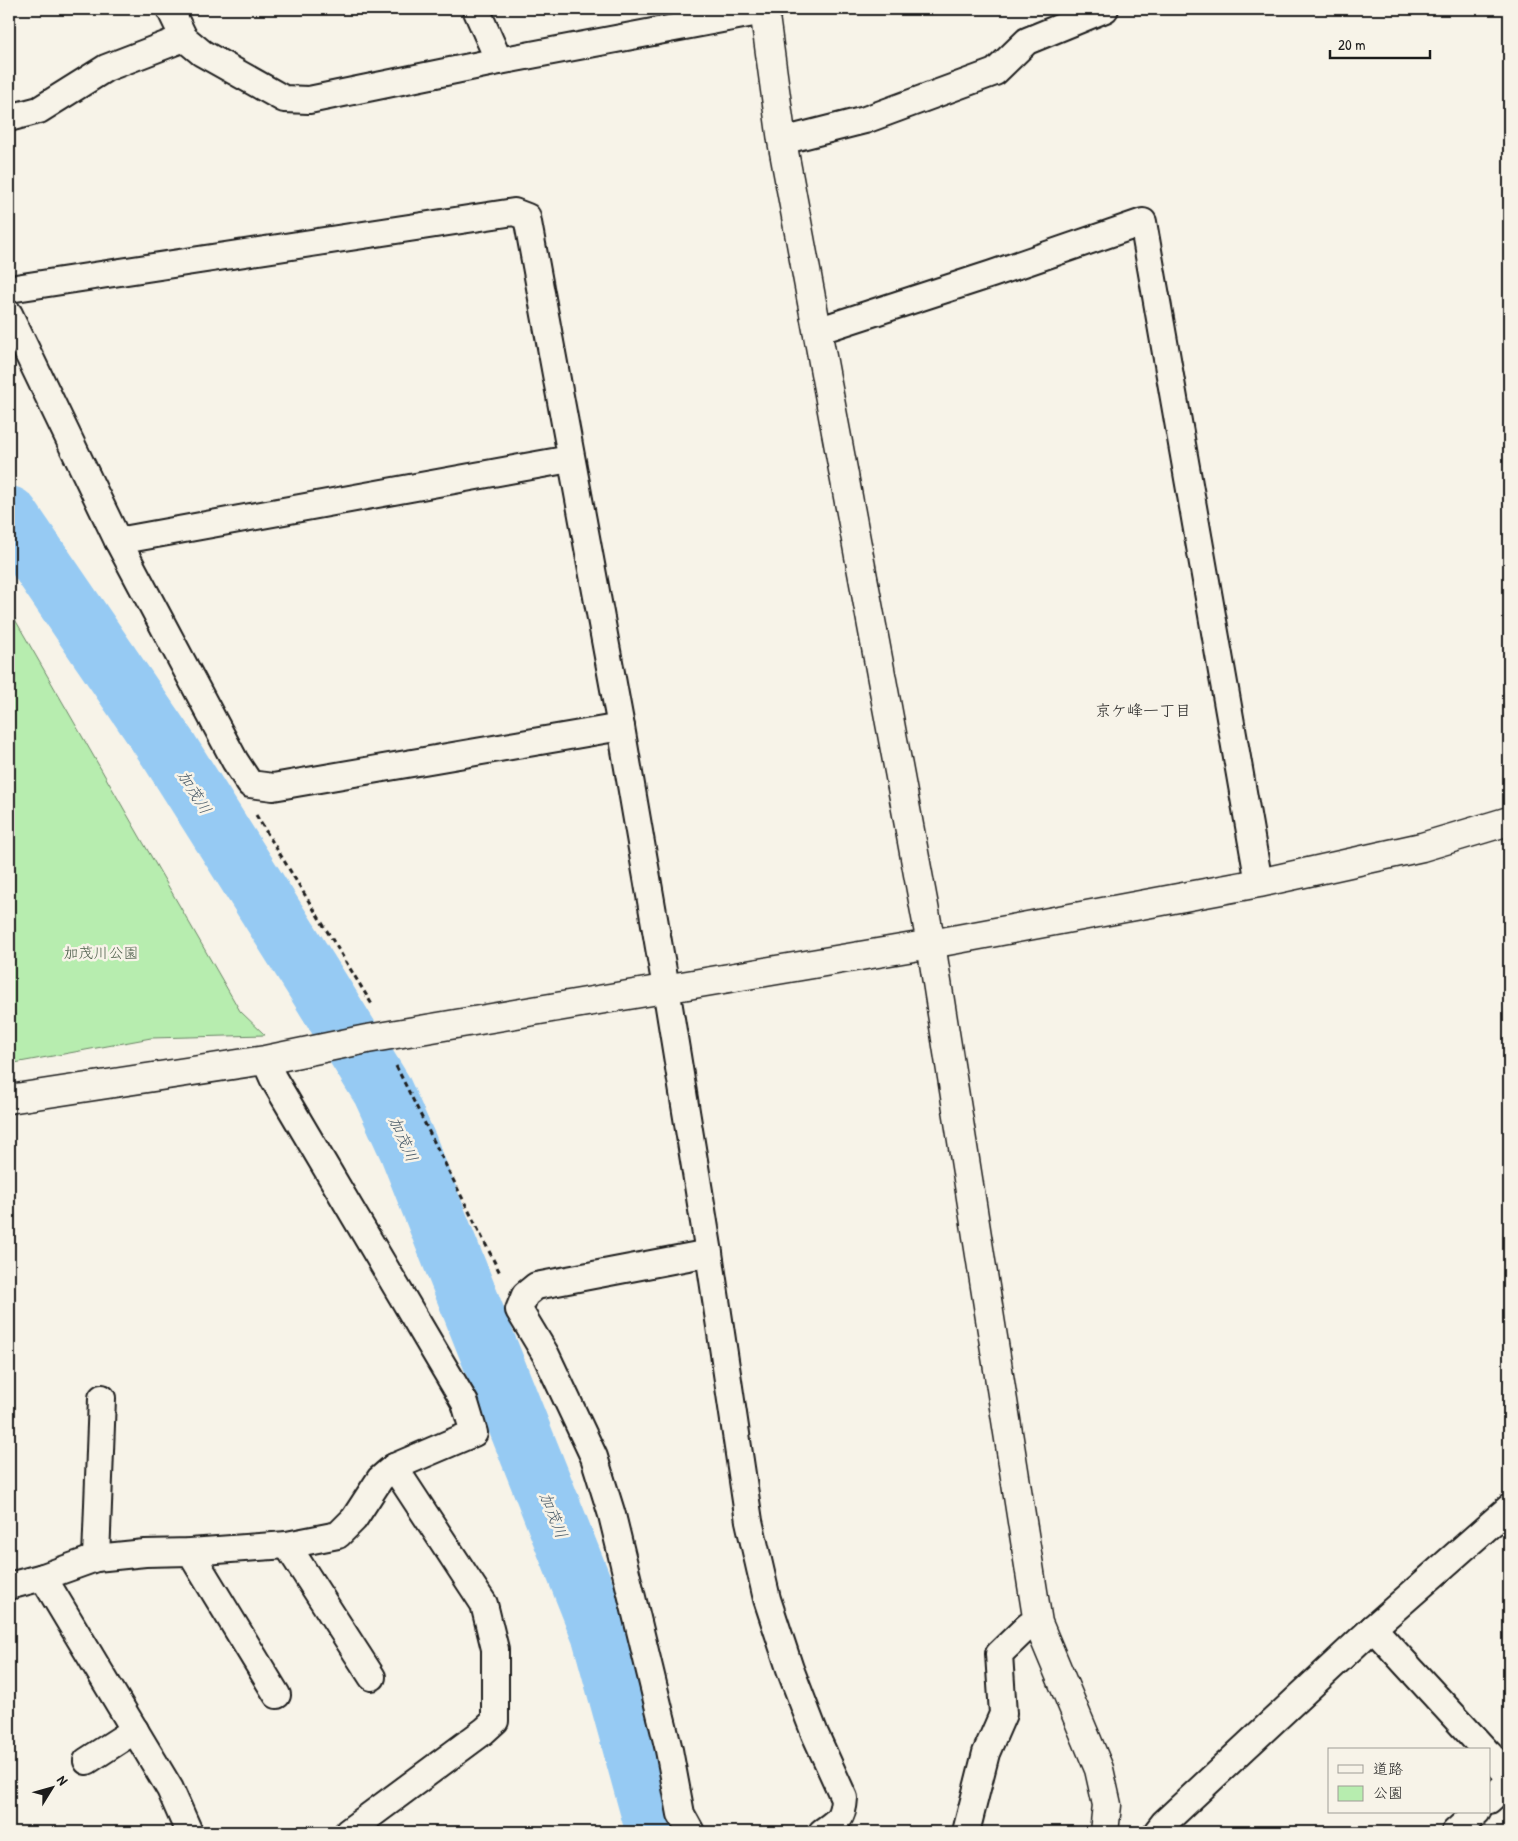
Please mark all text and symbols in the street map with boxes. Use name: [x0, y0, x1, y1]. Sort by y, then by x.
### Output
scale bar: [1330, 28, 1430, 60]
text: 20 m: [1338, 34, 1365, 55]
district label: 京ケ峰一丁目: [1095, 699, 1191, 721]
water label: 加茂川: [173, 766, 217, 818]
park label: 加茂川公園: [63, 942, 139, 963]
water label: 加茂川: [384, 1113, 424, 1165]
water label: 加茂川: [535, 1489, 573, 1541]
legend: [1328, 1748, 1490, 1814]
text: 道路: [1373, 1758, 1403, 1779]
north arrow: [28, 1764, 78, 1814]
text: N: [53, 1771, 73, 1789]
text: 公園: [1373, 1782, 1403, 1803]

